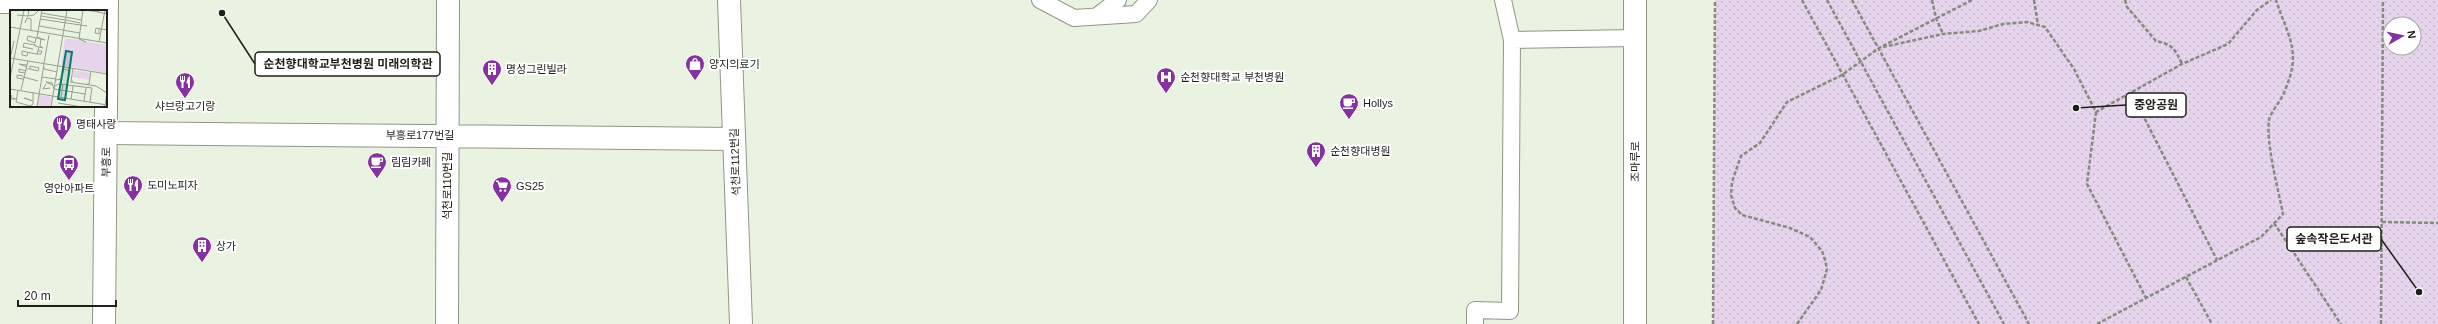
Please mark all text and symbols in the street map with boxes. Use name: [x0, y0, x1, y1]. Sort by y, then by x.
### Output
inset map: [10, 10, 107, 107]
north arrow: [2382, 16, 2422, 56]
text: N: [2405, 30, 2418, 39]
callout: 순천향대학교부천병원 미래의학관: [255, 52, 440, 76]
shop icon: 양지의료기: [684, 53, 706, 81]
text: 순천향대학교부천병원 미래의학관: [264, 57, 432, 71]
building icon: 명성그린빌라: [481, 58, 503, 86]
place label: 양지의료기: [709, 58, 760, 70]
place label: 명성그린빌라: [506, 63, 567, 75]
hospital icon: 순천향대학교 부천병원: [1155, 66, 1177, 94]
restaurant icon: 샤브랑고기랑: [174, 71, 196, 99]
place label: 순천향대학교 부천병원: [1180, 71, 1284, 83]
cafe icon: Hollys: [1338, 92, 1360, 120]
callout: 중앙공원: [2126, 93, 2186, 117]
place label: Hollys: [1363, 97, 1393, 109]
text: 중앙공원: [2134, 98, 2178, 112]
place label: 샤브랑고기랑: [155, 100, 215, 112]
restaurant icon: 명태사랑: [51, 113, 73, 141]
place label: 명태사랑: [76, 118, 116, 130]
street label: 석천로112번길: [728, 128, 742, 196]
street label: 부흥로177번길: [386, 129, 454, 141]
building icon: 순천향대병원: [1305, 140, 1327, 168]
street label: 조마루로: [1629, 142, 1641, 182]
place label: 순천향대병원: [1330, 145, 1391, 157]
street label: 부흥로: [100, 147, 112, 177]
cafe icon: 림림카페: [366, 151, 388, 179]
street label: 석천로110번길: [441, 152, 453, 220]
bus stop icon: 영안아파트: [58, 153, 80, 181]
place label: 림림카페: [391, 156, 431, 168]
restaurant icon: 도미노피자: [122, 174, 144, 202]
supermarket icon: GS25: [491, 175, 513, 203]
place label: 도미노피자: [147, 179, 198, 191]
place label: GS25: [516, 180, 544, 192]
place label: 영안아파트: [44, 182, 94, 194]
callout: 숲속작은도서관: [2287, 227, 2381, 251]
text: 숲속작은도서관: [2295, 232, 2373, 246]
building icon: 상가: [191, 235, 213, 263]
place label: 상가: [216, 240, 236, 252]
scale bar: [18, 282, 116, 308]
text: 20 m: [24, 289, 51, 303]

